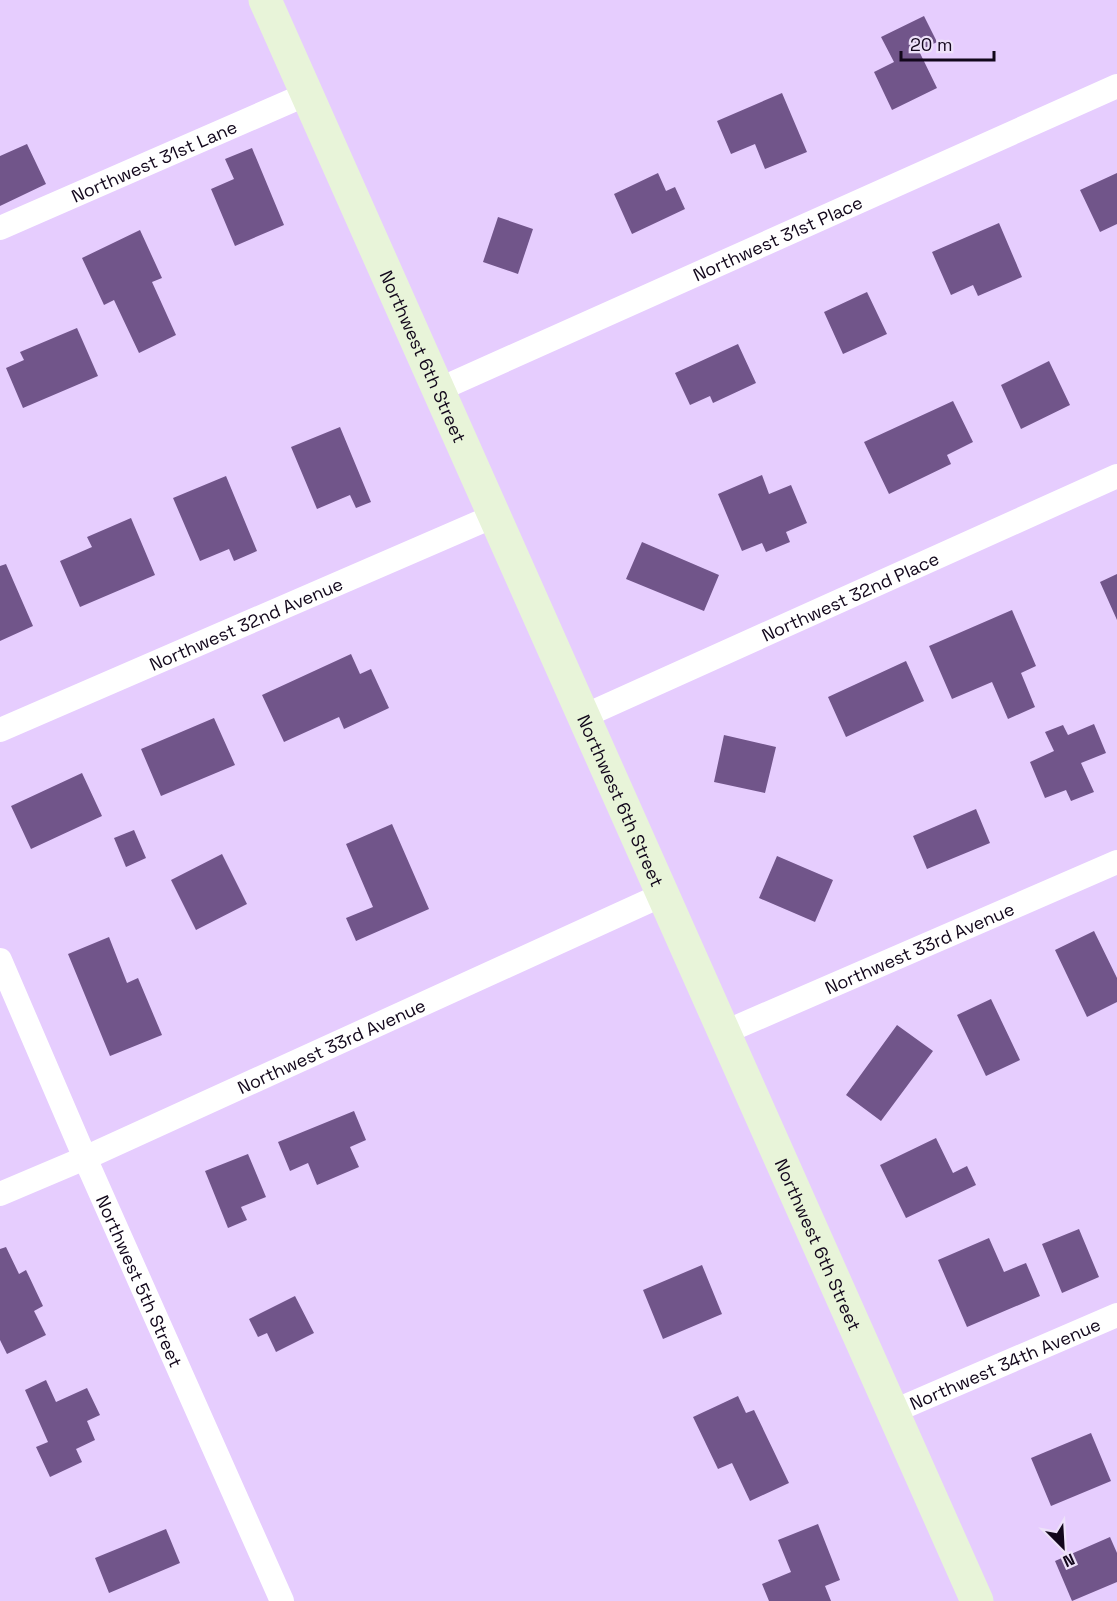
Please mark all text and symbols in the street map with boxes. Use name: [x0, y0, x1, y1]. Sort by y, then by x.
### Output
scale bar: [901, 24, 994, 62]
text: 20 m: [910, 33, 953, 56]
street label: Northwest 31st Lane: [68, 115, 240, 207]
street label: Northwest 31st Place: [689, 190, 866, 286]
street label: Northwest 6th Street: [375, 267, 472, 446]
street label: Northwest 32nd Place: [758, 546, 942, 646]
street label: Northwest 32nd Avenue: [146, 571, 346, 675]
street label: Northwest 6th Street: [573, 711, 669, 890]
street label: Northwest 33rd Avenue: [821, 897, 1017, 999]
street label: Northwest 33rd Avenue: [234, 993, 429, 1099]
street label: Northwest 6th Street: [770, 1155, 867, 1334]
street label: Northwest 5th Street: [91, 1191, 188, 1371]
street label: Northwest 34th Avenue: [906, 1312, 1104, 1415]
north arrow: [1033, 1517, 1093, 1577]
text: N: [1060, 1548, 1078, 1572]

